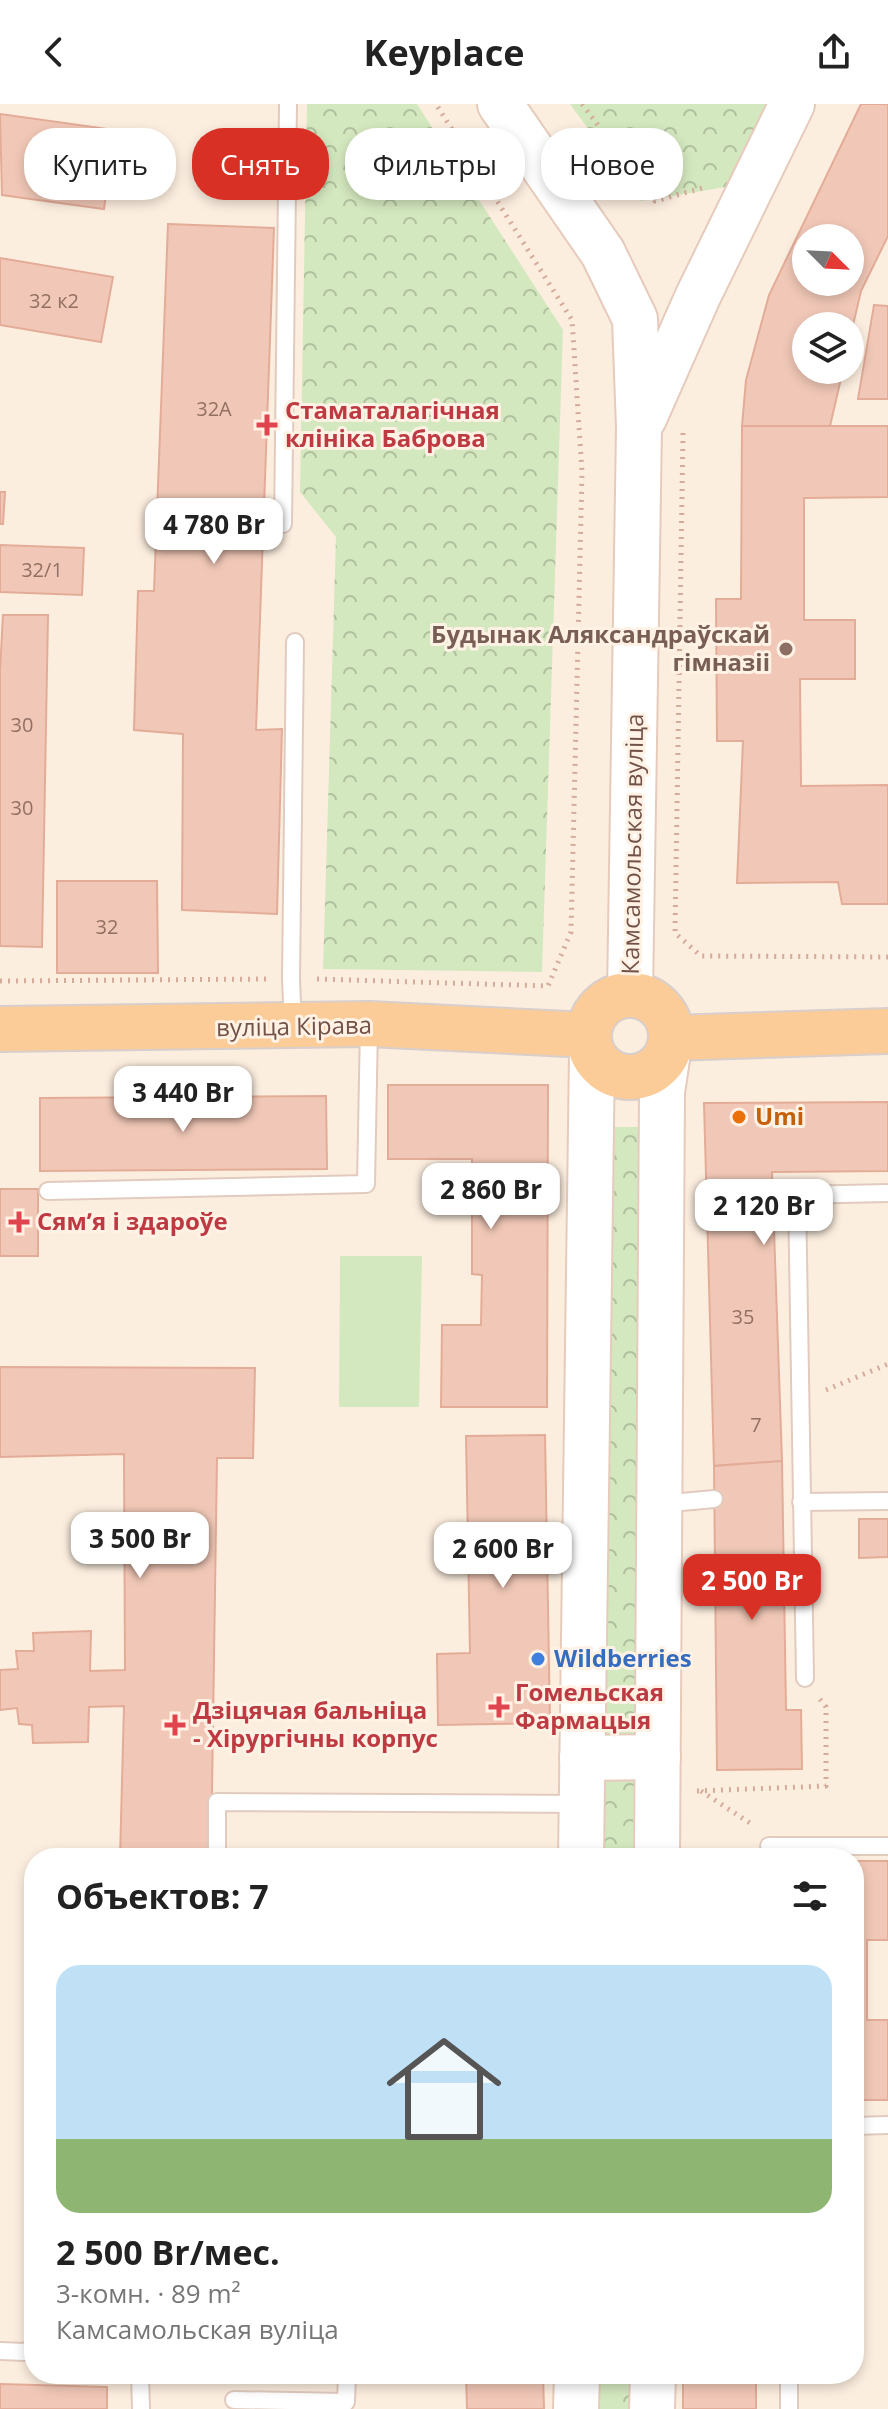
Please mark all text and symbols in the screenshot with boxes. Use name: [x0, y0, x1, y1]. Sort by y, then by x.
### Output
text: Keyplace: [364, 28, 524, 77]
icon: back: [32, 30, 76, 74]
icon: share: [812, 30, 856, 74]
chip: Купить: [24, 128, 176, 200]
chip: Снять: [192, 128, 329, 200]
chip: Фильтры: [345, 128, 525, 200]
chip: Новое: [541, 128, 683, 200]
north arrow: [792, 224, 864, 296]
map controls: [792, 224, 864, 384]
house number: 32 к2: [29, 287, 79, 314]
button: layers: [792, 312, 864, 384]
place label: Стаматалагічная клініка Баброва: [285, 393, 500, 454]
house number: 32А: [196, 395, 232, 422]
marker: Стаматалагічная клініка Баброва: [256, 414, 278, 436]
pin: 4 780 Br: [131, 498, 297, 566]
text: 4 780 Br: [163, 506, 265, 542]
house number: 32/1: [21, 556, 63, 583]
place label: Будынак Аляксандраўскай гімназіі: [431, 617, 770, 678]
marker: Будынак Аляксандраўскай гімназіі: [777, 640, 795, 658]
house number: 30: [11, 711, 33, 738]
street label: Камсамольская вуліца: [613, 713, 650, 975]
house number: 30: [11, 794, 33, 821]
house number: 32: [96, 913, 118, 940]
street label: вуліца Кірава: [216, 1008, 372, 1043]
pin: 3 440 Br: [100, 1066, 266, 1134]
text: 3 440 Br: [132, 1074, 234, 1110]
place label: Umi: [755, 1099, 804, 1132]
marker: Umi: [730, 1108, 748, 1126]
pin: 2 860 Br: [408, 1163, 574, 1231]
text: 2 860 Br: [440, 1171, 542, 1207]
pin: 2 120 Br: [681, 1179, 847, 1247]
text: 2 120 Br: [713, 1187, 815, 1223]
place label: Сямʼя і здароўе: [37, 1204, 228, 1237]
marker: Сямʼя і здароўе: [8, 1211, 30, 1233]
house number: 35: [732, 1303, 754, 1330]
house number: 7: [750, 1411, 762, 1438]
pin: 3 500 Br: [57, 1512, 223, 1580]
text: 3 500 Br: [89, 1520, 191, 1556]
pin: 2 600 Br: [420, 1522, 586, 1590]
text: 2 600 Br: [452, 1530, 554, 1566]
pin: 2 500 Br: [669, 1554, 835, 1622]
text: 2 500 Br: [701, 1562, 803, 1598]
place label: Wildberries: [554, 1641, 692, 1674]
marker: Wildberries: [529, 1650, 547, 1668]
place label: Гомельская Фармацыя: [515, 1675, 664, 1736]
place label: Дзіцячая бальніца - Хірургічны корпус: [193, 1693, 438, 1754]
marker: Гомельская Фармацыя: [490, 1698, 508, 1716]
marker: Дзіцячая бальніца - Хірургічны корпус: [164, 1714, 186, 1736]
text: Объектов: 7: [56, 1873, 269, 1919]
icon: filters: [788, 1874, 832, 1918]
icon: home: [372, 2017, 516, 2161]
text: 2 500 Br/мес.: [56, 2229, 280, 2275]
text: 3-комн. · 89 m²: [56, 2275, 241, 2311]
text: Камсамольская вуліца: [56, 2311, 339, 2347]

